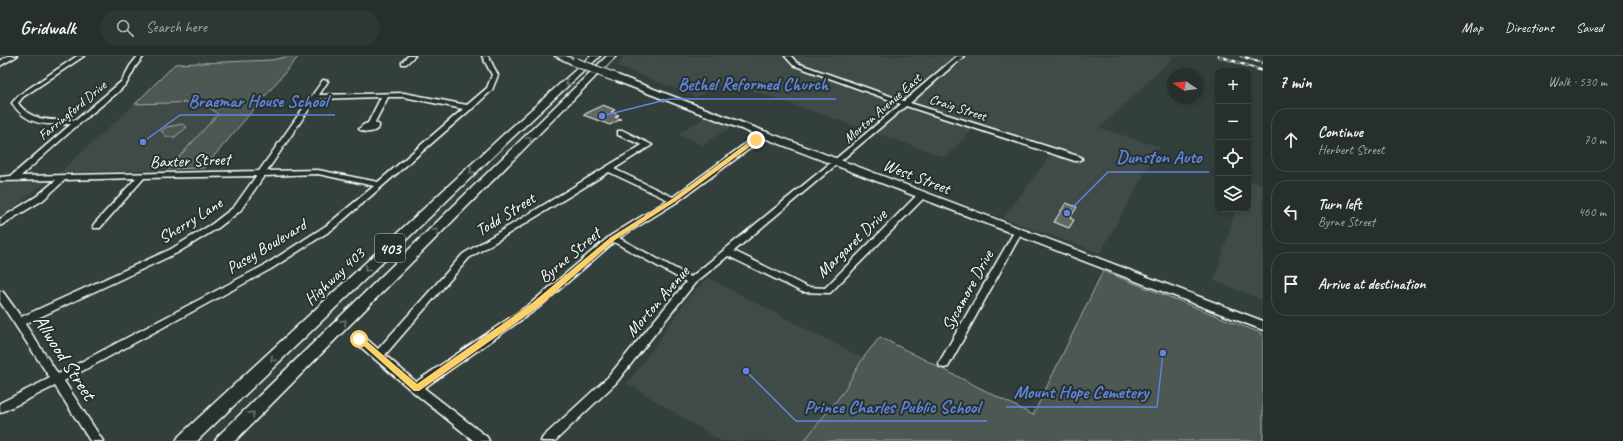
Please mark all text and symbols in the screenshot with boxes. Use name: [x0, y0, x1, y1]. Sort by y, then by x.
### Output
search box: [100, 10, 380, 46]
text: Gridwalk: [20, 16, 76, 40]
icon: search: [114, 17, 136, 39]
text: Search here: [146, 18, 207, 37]
text: Map: [1462, 19, 1483, 36]
text: Directions: [1505, 19, 1554, 36]
text: Saved: [1576, 19, 1603, 36]
north arrow: [1167, 68, 1203, 104]
map controls: [1215, 68, 1251, 212]
button: +: [1215, 68, 1251, 104]
callout: Bethel Reformed Church: [669, 69, 836, 99]
street label: Morton Avenue East: [840, 69, 926, 147]
text: 7 min: [1279, 72, 1312, 93]
text: Bethel Reformed Church: [678, 73, 829, 95]
text: Walk · 530 m: [1548, 74, 1607, 90]
street label: Farringford Drive: [35, 76, 111, 144]
one-way arrow: [565, 78, 572, 85]
callout: Braemar House School: [180, 85, 335, 115]
text: Braemar House School: [188, 90, 331, 112]
street label: Craig Street: [927, 90, 990, 125]
button: −: [1215, 104, 1251, 140]
text: Continue: [1318, 123, 1363, 142]
icon: ahead: [1280, 129, 1302, 151]
route end: [747, 131, 765, 149]
text: 70 m: [1584, 132, 1606, 148]
one-way arrow: [524, 136, 532, 144]
button: locate: [1215, 140, 1251, 176]
callout: Dunston Auto: [1108, 142, 1209, 172]
text: Herbert Street: [1318, 142, 1384, 158]
text: Dunston Auto: [1116, 146, 1203, 168]
street label: Baxter Street: [149, 149, 233, 172]
street label: West Street: [880, 154, 956, 200]
one-way arrow: [469, 166, 477, 173]
button: layers: [1215, 176, 1251, 212]
street label: Todd Street: [472, 187, 541, 241]
street label: Sherry Lane: [154, 192, 227, 248]
text: Turn left: [1318, 195, 1361, 214]
icon: left: [1280, 201, 1302, 223]
street label: Margaret Drive: [812, 203, 892, 282]
text: 460 m: [1578, 204, 1606, 220]
street label: Pusey Boulevard: [222, 213, 312, 279]
text: Byrne Street: [1318, 214, 1375, 230]
street label: Byrne Street: [534, 222, 607, 287]
one-way arrow: [431, 228, 439, 236]
road number: 403: [375, 234, 405, 262]
street label: Highway 403: [300, 242, 370, 310]
street label: Sycamore Drive: [937, 245, 999, 334]
street label: Morton Avenue: [621, 261, 695, 341]
one-way arrow: [364, 265, 372, 272]
icon: arrive: [1280, 273, 1302, 295]
text: Arrive at destination: [1318, 275, 1425, 294]
street label: Allwood Street: [28, 310, 103, 407]
one-way arrow: [339, 319, 347, 327]
route start: [350, 330, 368, 348]
one-way arrow: [270, 354, 277, 361]
callout: Mount Hope Cemetery: [1006, 377, 1157, 407]
text: Mount Hope Cemetery: [1014, 381, 1150, 403]
callout: Prince Charles Public School: [796, 391, 987, 421]
text: Prince Charles Public School: [804, 396, 984, 418]
one-way arrow: [247, 411, 255, 418]

